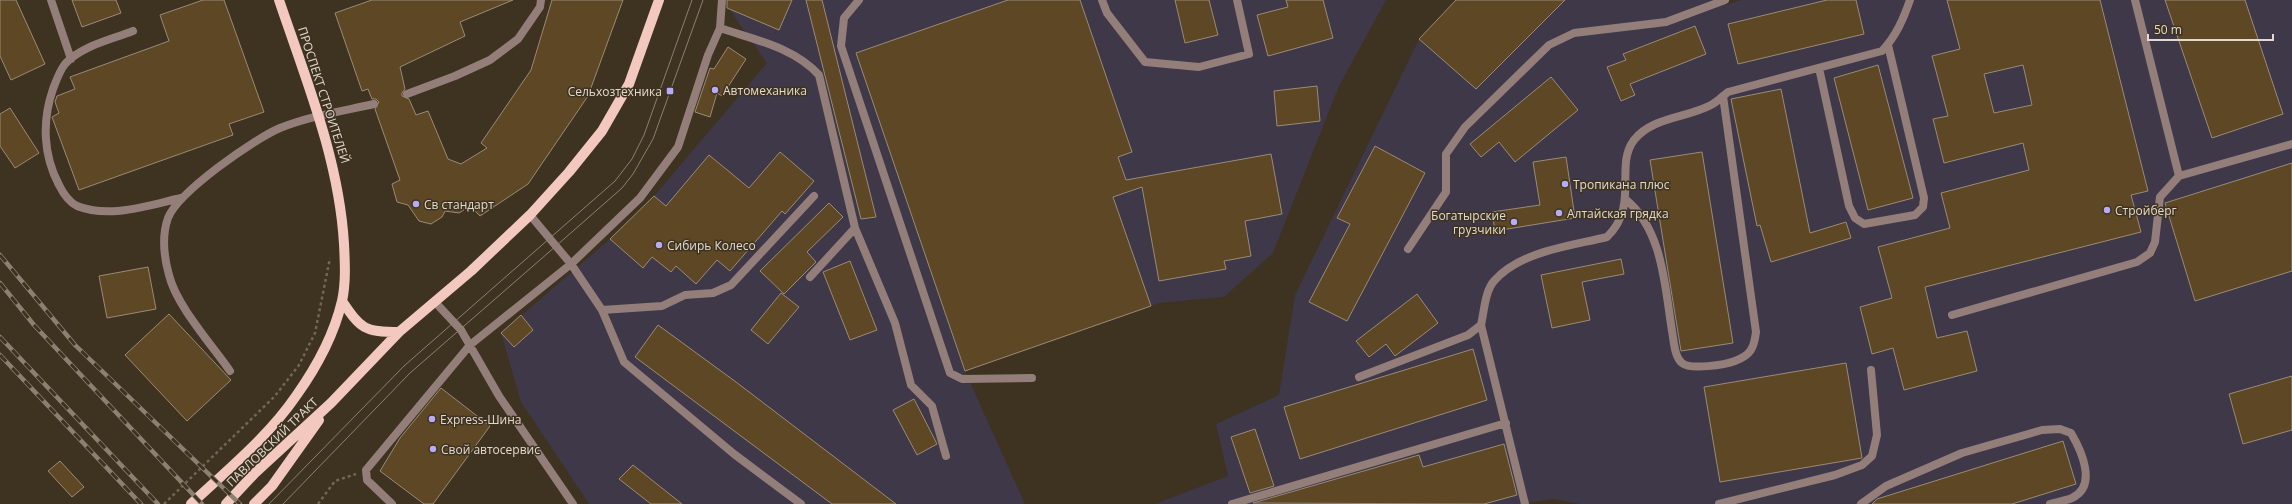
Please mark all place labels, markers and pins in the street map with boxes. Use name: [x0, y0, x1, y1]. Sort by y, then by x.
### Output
place label: Автомеханика: [723, 82, 807, 99]
place label: Сельхозтехника: [568, 83, 662, 100]
marker: Автомеханика: [710, 85, 720, 95]
marker: Сельхозтехника: [665, 86, 675, 96]
place label: Тропикана плюс: [1573, 176, 1670, 193]
marker: Тропикана плюс: [1560, 179, 1570, 189]
place label: Св стандарт: [424, 196, 494, 213]
marker: Св стандарт: [411, 199, 421, 209]
place label: Стройберг: [2115, 202, 2177, 219]
place label: Алтайская грядка: [1567, 205, 1669, 222]
marker: Стройберг: [2102, 205, 2112, 215]
place label: Богатырские грузчики: [1431, 207, 1506, 238]
marker: Алтайская грядка: [1554, 208, 1564, 218]
marker: Богатырские грузчики: [1509, 217, 1519, 227]
place label: Сибирь Колесо: [667, 237, 756, 254]
marker: Сибирь Колесо: [654, 240, 664, 250]
place label: Express-Шина: [440, 411, 522, 428]
marker: Express-Шина: [427, 414, 437, 424]
place label: Свой автосервис: [441, 441, 540, 458]
marker: Свой автосервис: [428, 444, 438, 454]

